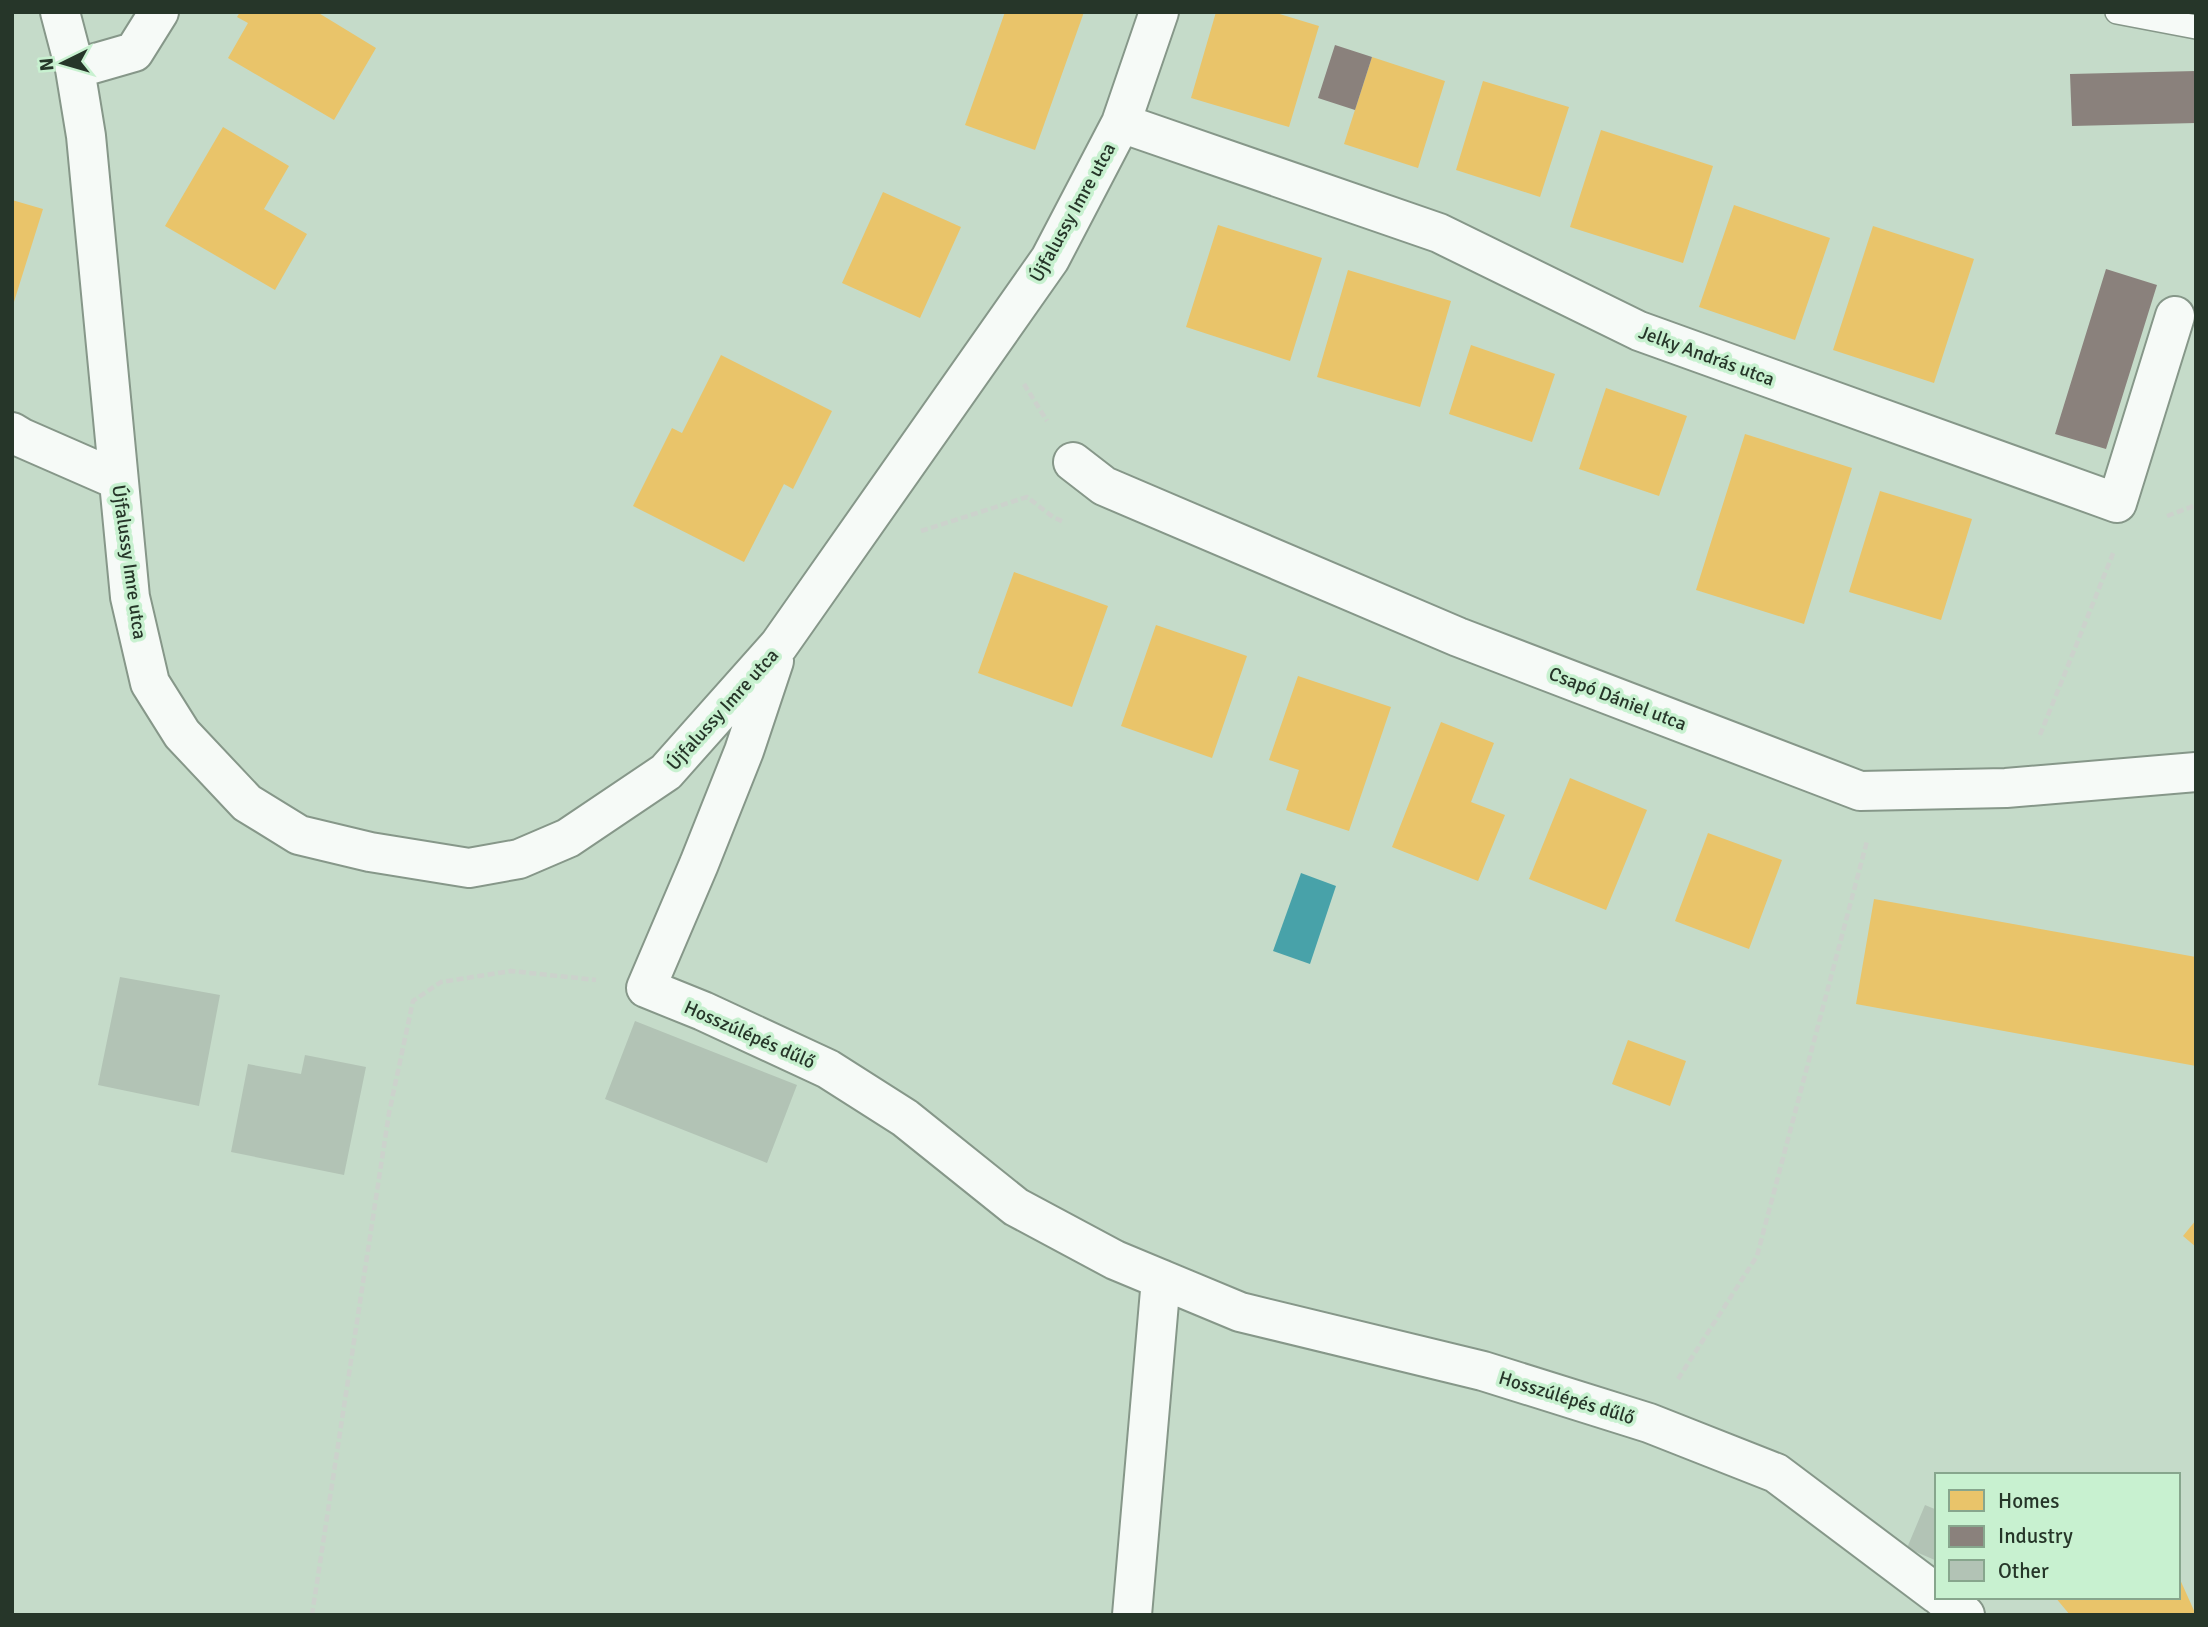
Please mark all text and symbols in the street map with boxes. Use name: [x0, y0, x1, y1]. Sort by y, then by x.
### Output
north arrow: [28, 28, 98, 98]
text: N: [35, 57, 60, 72]
street label: Újfalussy Imre utca: [1025, 139, 1121, 286]
street label: Jelky András utca: [1636, 320, 1778, 392]
street label: Újfalussy Imre utca: [106, 483, 152, 641]
street label: Újfalussy Imre utca: [662, 644, 784, 776]
street label: Csapó Dániel utca: [1545, 662, 1690, 736]
street label: Hosszúlépés dűlő: [680, 995, 819, 1075]
street label: Hosszúlépés dűlő: [1496, 1366, 1638, 1430]
legend: [1935, 1473, 2180, 1599]
text: Homes: [1998, 1488, 2060, 1514]
text: Industry: [1998, 1523, 2073, 1549]
text: Other: [1998, 1558, 2049, 1584]

